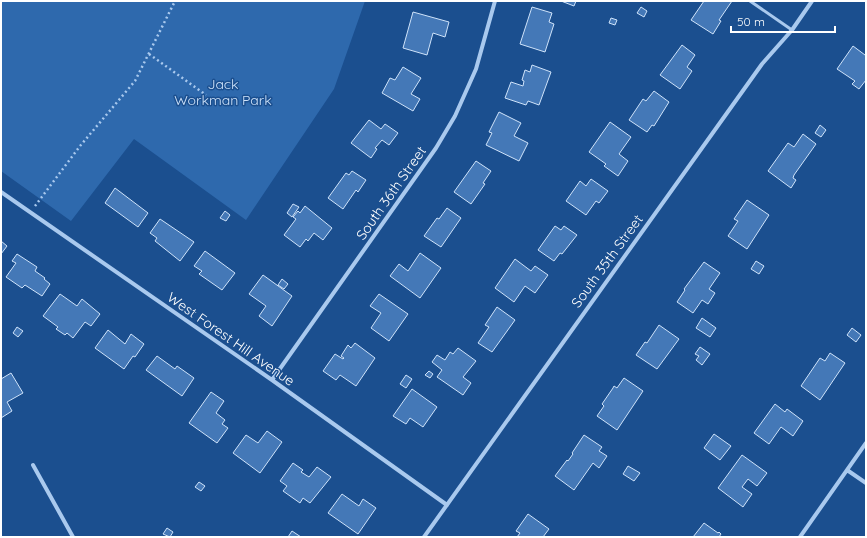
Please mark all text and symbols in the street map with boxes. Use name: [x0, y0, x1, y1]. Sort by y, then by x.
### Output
scale bar: [731, 8, 835, 34]
text: 50 m: [737, 14, 765, 29]
park label: Jack Workman Park: [174, 75, 272, 109]
street label: South 36th Street: [352, 142, 430, 243]
street label: South 35th Street: [567, 211, 647, 311]
street label: West Forest Hill Avenue: [164, 288, 298, 390]

